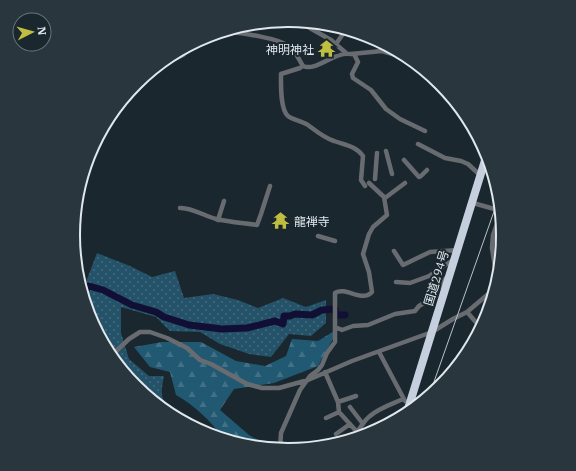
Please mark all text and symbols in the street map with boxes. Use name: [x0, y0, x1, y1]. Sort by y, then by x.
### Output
north arrow: [12, 12, 52, 52]
text: N: [35, 26, 49, 36]
temple icon: 神明神社: [317, 39, 337, 59]
place label: 神明神社: [266, 42, 314, 57]
temple icon: 龍禅寺: [271, 211, 291, 231]
place label: 龍禅寺: [294, 214, 330, 229]
street label: 国道294号: [420, 248, 452, 308]

